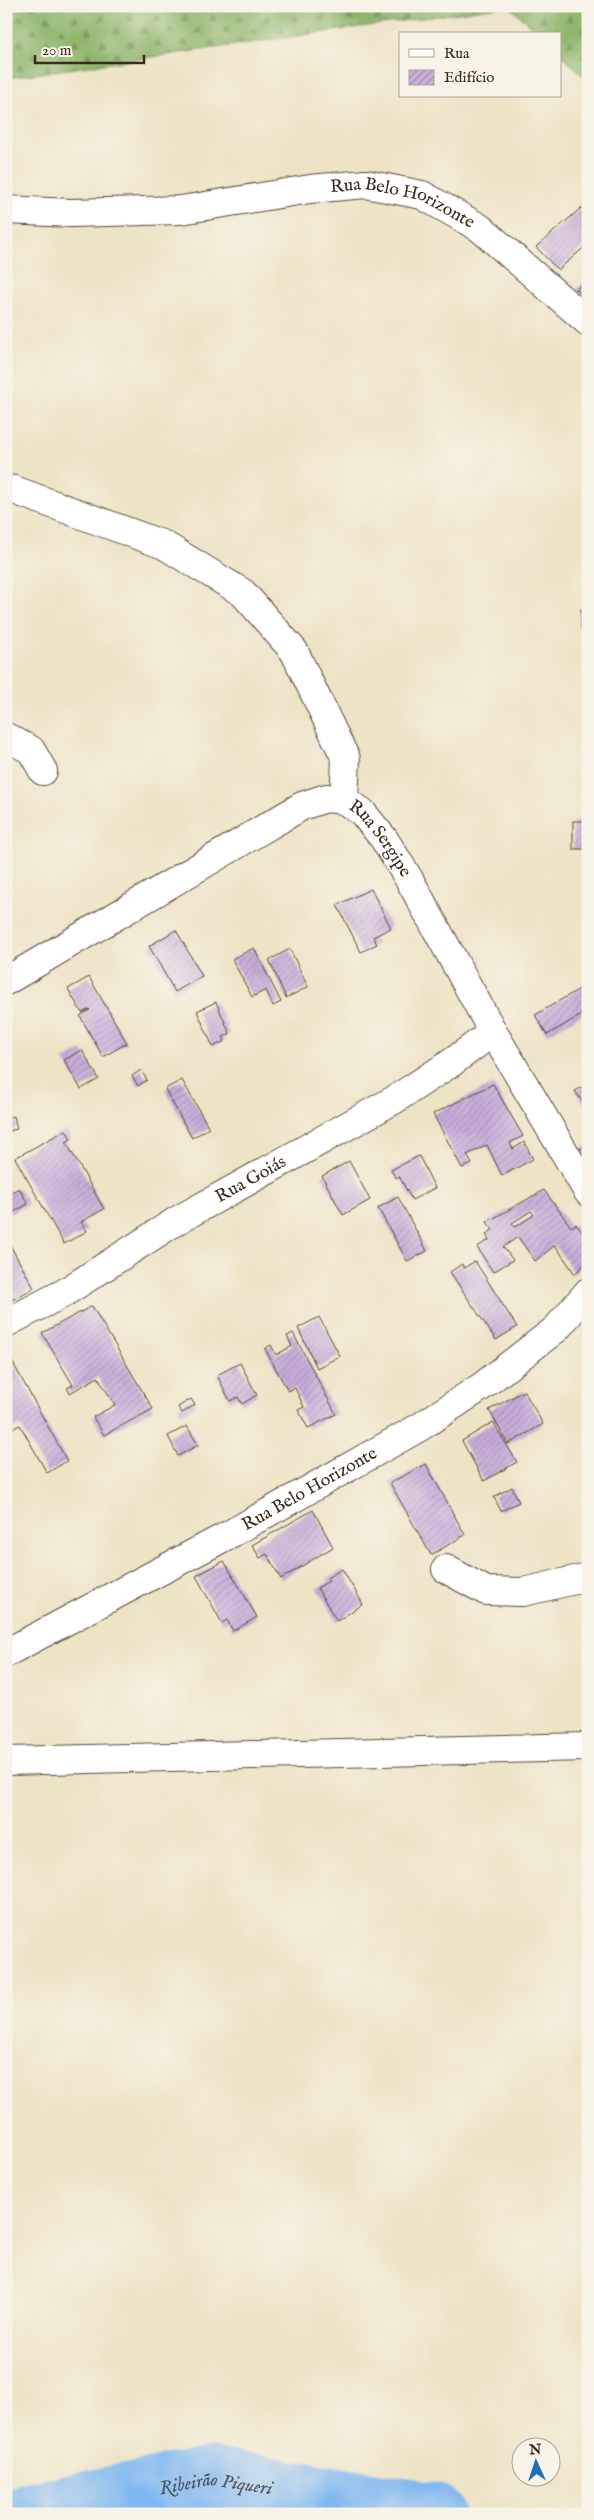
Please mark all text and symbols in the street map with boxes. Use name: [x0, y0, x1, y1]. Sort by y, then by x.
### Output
scale bar: [35, 32, 144, 64]
legend: [399, 32, 562, 98]
text: 20 m: [42, 41, 72, 60]
text: Rua: [444, 44, 470, 63]
text: Edifício: [444, 68, 494, 87]
street label: Rua Belo Horizonte: [329, 172, 479, 234]
street label: Rua Sergipe: [344, 795, 417, 882]
street label: Rua Goiás: [211, 1151, 290, 1208]
street label: Rua Belo Horizonte: [238, 1442, 381, 1536]
north arrow: [512, 2438, 562, 2488]
text: N: [528, 2441, 542, 2459]
water label: Ribeirão Piqueri: [157, 2468, 275, 2502]

